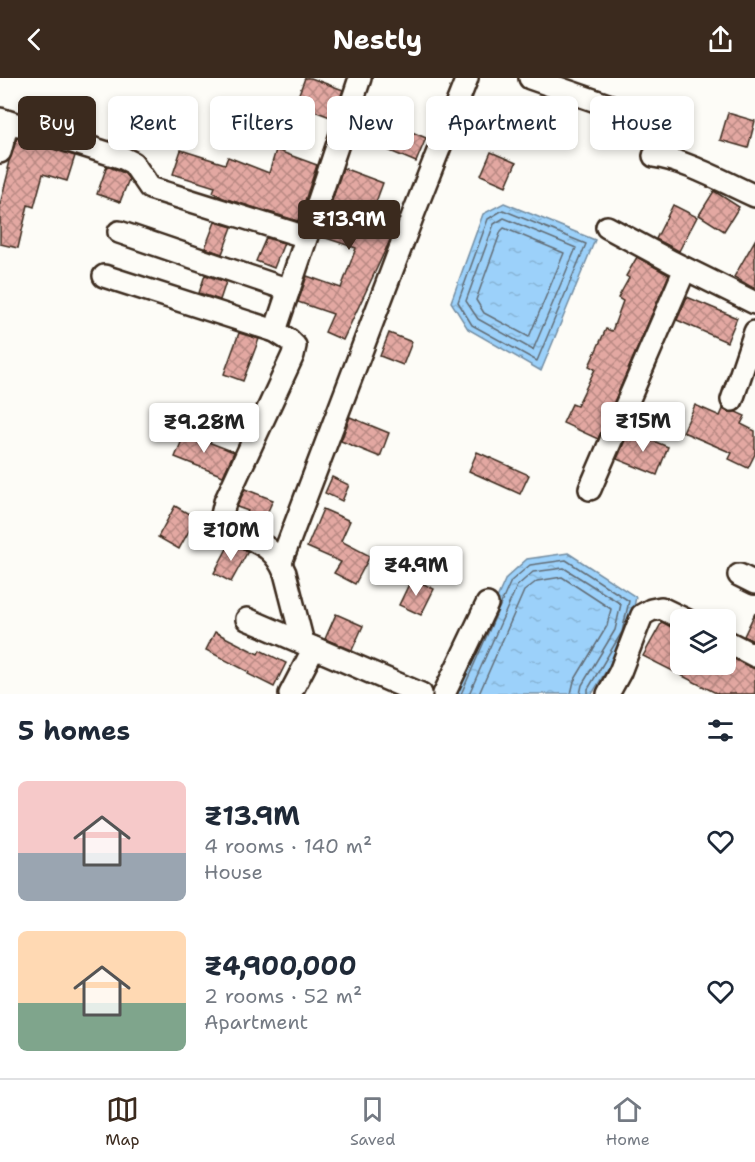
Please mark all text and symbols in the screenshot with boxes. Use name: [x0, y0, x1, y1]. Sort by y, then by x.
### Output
text: Nestly: [333, 21, 422, 58]
icon: back: [18, 23, 51, 56]
icon: share: [704, 23, 737, 56]
chip: Buy: [18, 96, 96, 150]
chip: Rent: [108, 96, 198, 150]
chip: Filters: [210, 96, 315, 150]
chip: New: [327, 96, 414, 150]
chip: Apartment: [426, 96, 578, 150]
chip: House: [590, 96, 694, 150]
pin: ₹13.9M: [300, 200, 398, 251]
text: ₹13.9M: [312, 206, 386, 232]
pin: ₹15M: [607, 402, 679, 453]
pin: ₹9.28M: [155, 403, 253, 454]
text: ₹15M: [615, 408, 671, 434]
text: ₹9.28M: [163, 409, 245, 435]
pin: ₹10M: [195, 511, 267, 562]
text: ₹10M: [202, 517, 260, 543]
pin: ₹4.9M: [374, 546, 458, 597]
text: ₹4.9M: [384, 552, 448, 578]
map controls: [670, 609, 736, 675]
button: layers: [670, 609, 736, 675]
text: 5 homes: [18, 713, 130, 748]
icon: filters: [704, 714, 737, 747]
text: ₹13.9M: [204, 798, 300, 833]
icon: home: [66, 805, 138, 877]
icon: heart: [704, 825, 737, 858]
text: 4 rooms · 140 m²: [204, 833, 372, 859]
text: House: [204, 859, 263, 885]
text: ₹4,900,000: [204, 948, 357, 983]
icon: home: [66, 955, 138, 1027]
icon: heart: [704, 975, 737, 1008]
text: 2 rooms · 52 m²: [204, 983, 362, 1009]
text: Apartment: [204, 1009, 308, 1035]
tab: Map: [105, 1093, 139, 1150]
tab: Saved: [350, 1093, 395, 1150]
tab: Home: [606, 1093, 650, 1150]

